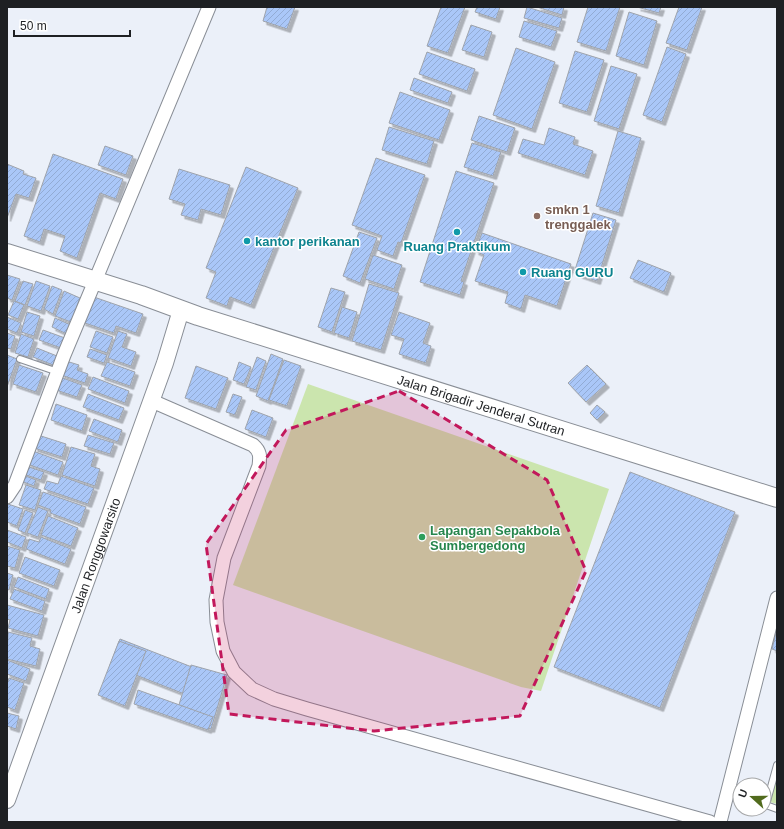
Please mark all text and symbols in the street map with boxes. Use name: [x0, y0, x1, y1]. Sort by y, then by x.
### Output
scale bar: [14, 12, 130, 38]
text: 50 m: [20, 19, 47, 33]
place label: smkn 1 trenggalek: [545, 202, 612, 232]
marker: smkn 1 trenggalek: [532, 211, 542, 221]
marker: Ruang Praktikum: [452, 227, 462, 237]
place label: kantor perikanan: [255, 234, 360, 249]
marker: kantor perikanan: [242, 236, 252, 246]
place label: Ruang Praktikum: [404, 239, 510, 254]
place label: Ruang GURU: [531, 265, 613, 280]
marker: Ruang GURU: [518, 267, 528, 277]
street label: Jalan Brigadir Jenderal Sutran: [395, 372, 567, 438]
street label: Jalan Ronggowarsito: [68, 496, 123, 615]
place label: Lapangan Sepakbola Sumbergedong: [430, 523, 561, 553]
marker: Lapangan Sepakbola Sumbergedong: [417, 532, 427, 542]
north arrow: [732, 777, 772, 817]
text: U: [736, 788, 750, 799]

